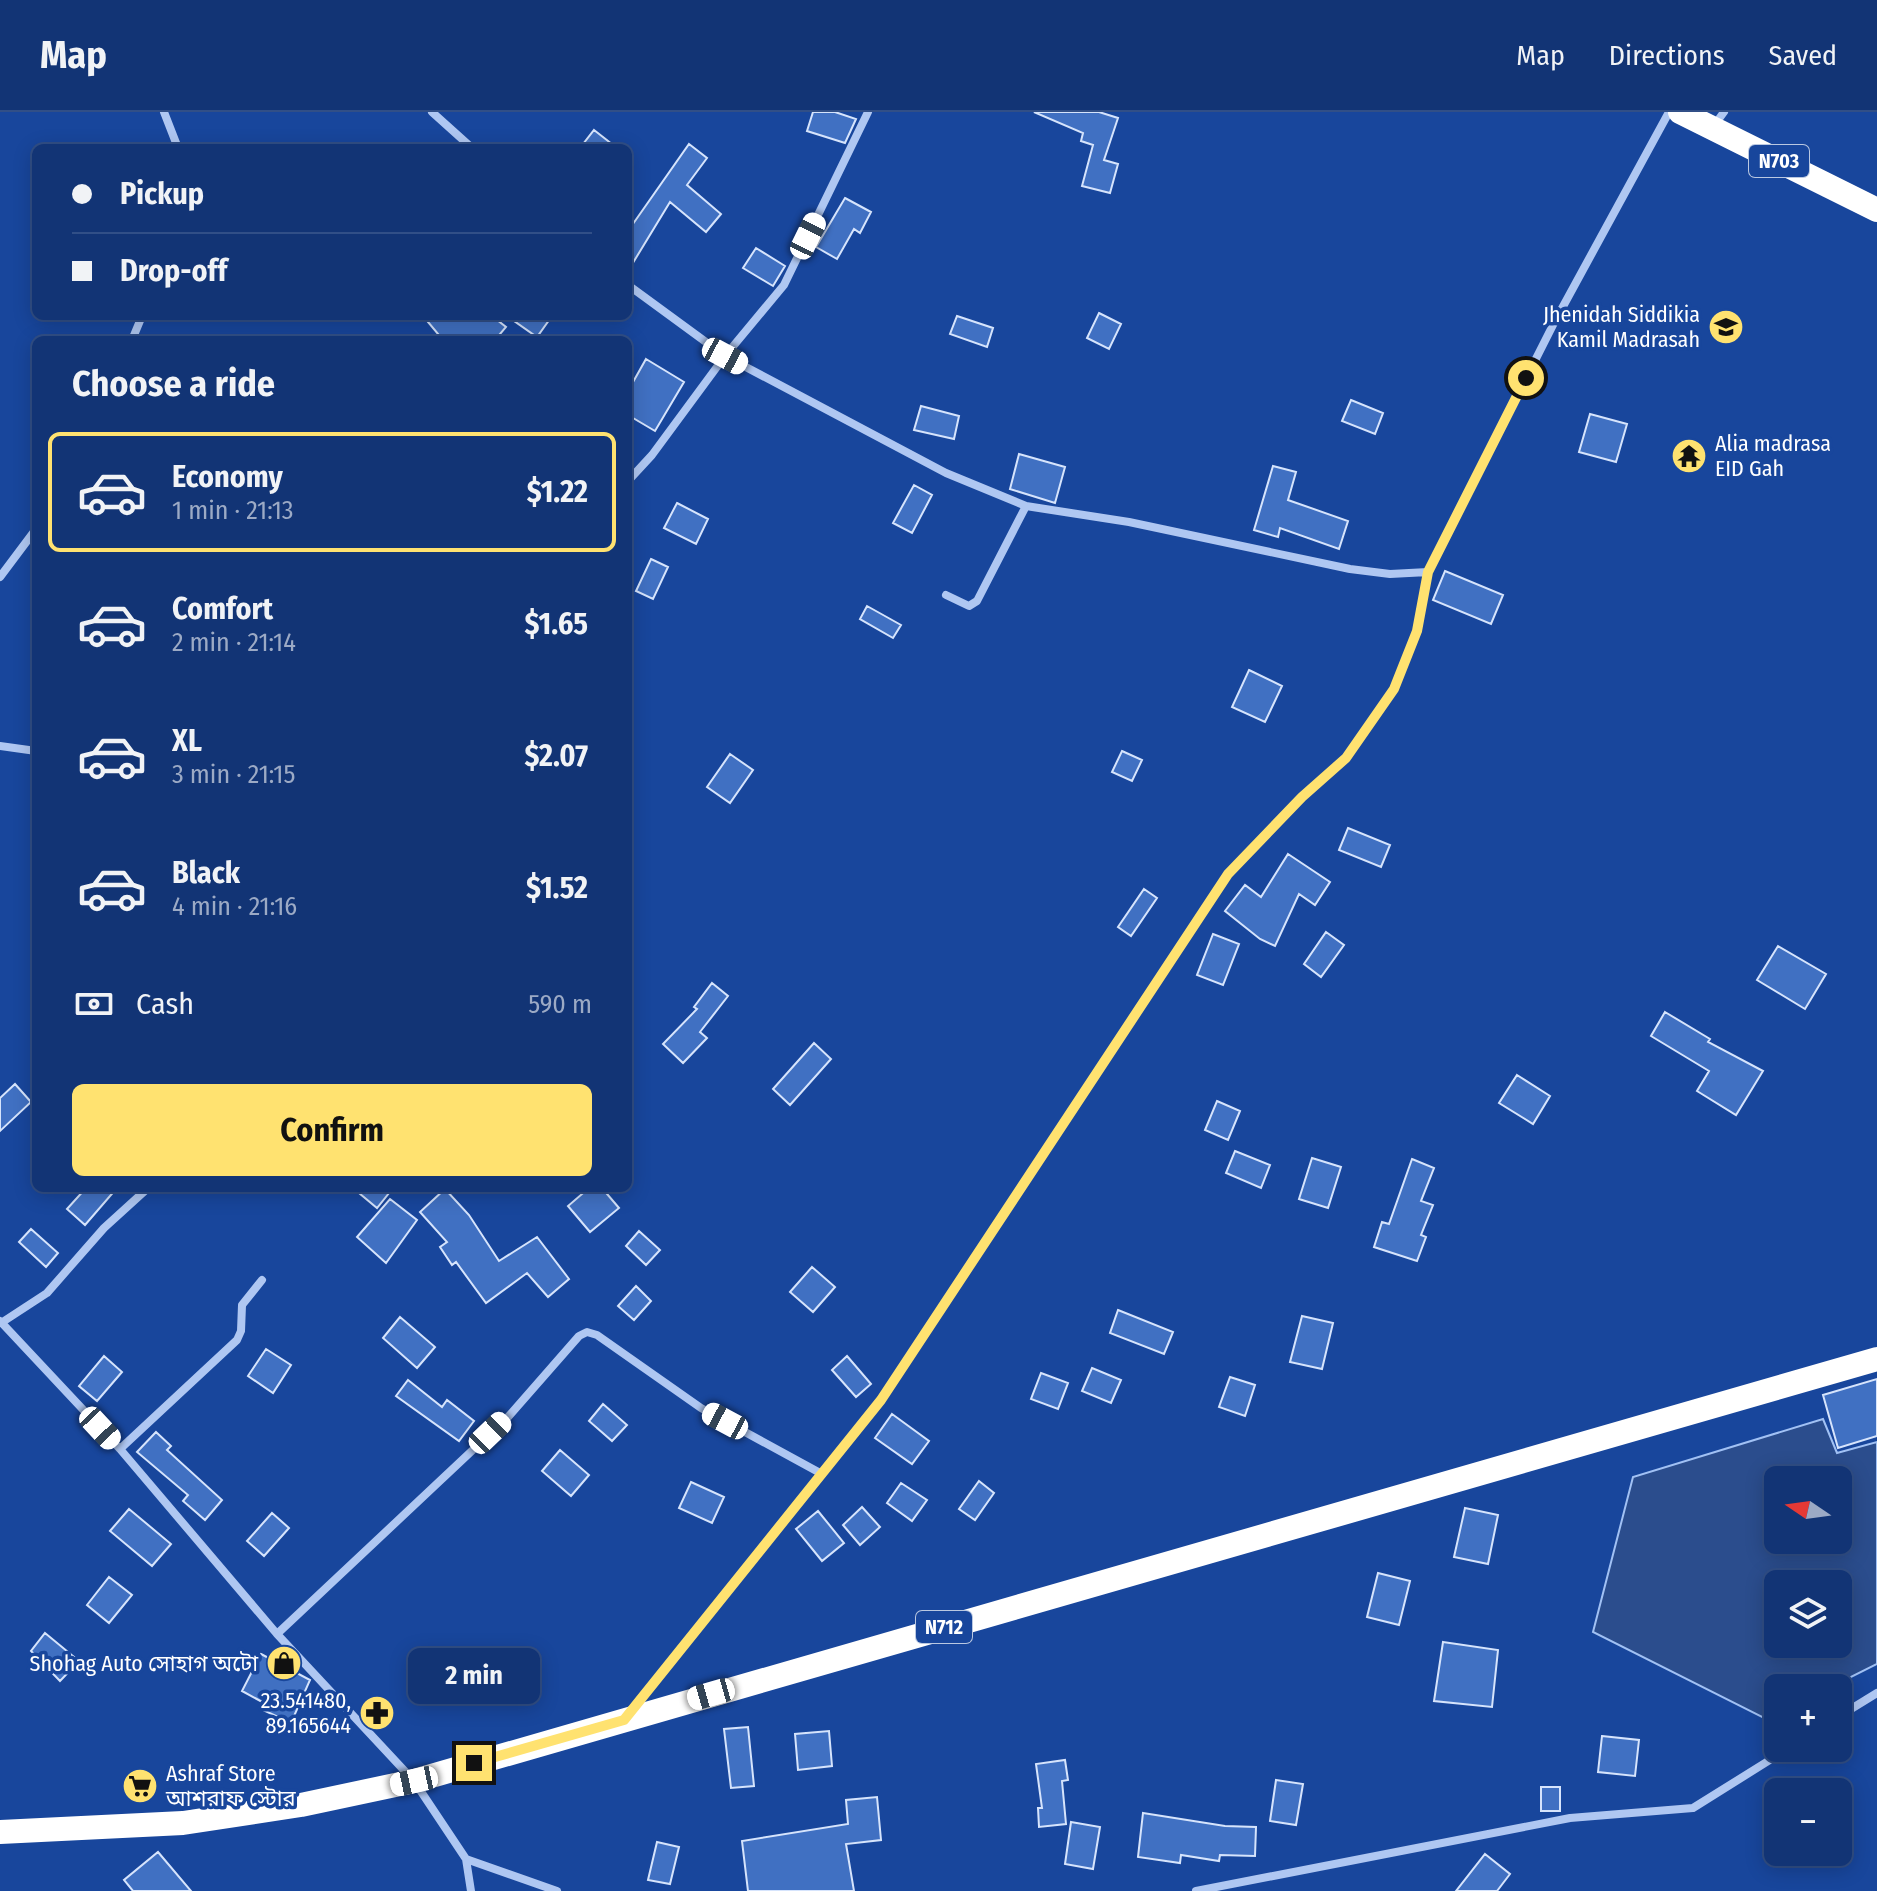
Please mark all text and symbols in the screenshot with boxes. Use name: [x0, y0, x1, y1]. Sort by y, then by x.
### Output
text: Map: [40, 32, 107, 78]
text: Map: [1516, 39, 1565, 72]
text: Directions: [1609, 39, 1725, 72]
text: Saved: [1769, 39, 1837, 72]
road number: N703: [1749, 145, 1809, 177]
text: Pickup: [120, 176, 204, 212]
car: [787, 209, 829, 263]
text: Drop-off: [120, 253, 227, 289]
place label: Jhenidah Siddikia Kamil Madrasah: [1543, 301, 1700, 353]
school or university icon: Jhenidah Siddikia Kamil Madrasah: [1707, 308, 1745, 346]
car: [698, 334, 752, 378]
route start: [1508, 360, 1544, 396]
text: Choose a ride: [72, 362, 275, 406]
place label: Alia madrasa EID Gah: [1715, 430, 1831, 482]
temple icon: Alia madrasa EID Gah: [1670, 437, 1708, 475]
icon: car: [76, 456, 148, 528]
text: Economy: [172, 459, 283, 495]
text: $1.22: [527, 474, 588, 510]
text: 1 min · 21:13: [172, 495, 294, 526]
icon: car: [76, 588, 148, 660]
text: Comfort: [172, 591, 273, 627]
text: $1.65: [525, 606, 588, 642]
text: 2 min · 21:14: [172, 627, 296, 658]
icon: car: [76, 720, 148, 792]
text: XL: [172, 723, 202, 759]
text: $2.07: [524, 738, 588, 774]
text: 3 min · 21:15: [172, 759, 295, 790]
icon: car: [76, 852, 148, 924]
text: Black: [172, 855, 240, 891]
text: $1.52: [526, 870, 588, 906]
text: 4 min · 21:16: [172, 891, 297, 922]
icon: cash: [72, 982, 116, 1026]
text: Cash: [136, 986, 194, 1022]
text: 590 m: [528, 989, 592, 1020]
button: Confirm: [72, 1084, 592, 1176]
car: [698, 1399, 752, 1443]
car: [75, 1402, 125, 1454]
car: [464, 1408, 516, 1458]
north arrow: [1764, 1466, 1852, 1554]
map controls: [1764, 1466, 1852, 1866]
button: layers: [1764, 1570, 1852, 1658]
road number: N712: [916, 1611, 972, 1643]
shop icon: Shohag Auto সোহাগ অটো: [265, 1644, 303, 1682]
callout: 2 min: [408, 1647, 540, 1703]
place label: Shohag Auto সোহাগ অটো: [30, 1650, 259, 1677]
text: 2 min: [445, 1660, 503, 1691]
button: +: [1764, 1674, 1852, 1762]
car: [685, 1676, 737, 1712]
place label: 23.541480, 89.165644: [261, 1687, 351, 1739]
pharmacy icon: 23.541480, 89.165644: [358, 1694, 396, 1732]
route end: [456, 1745, 492, 1781]
place label: Ashraf Store আশরাফ স্টোর: [165, 1760, 297, 1812]
car: [388, 1764, 440, 1798]
supermarket icon: Ashraf Store আশরাফ স্টোর: [121, 1767, 159, 1805]
button: −: [1764, 1778, 1852, 1866]

